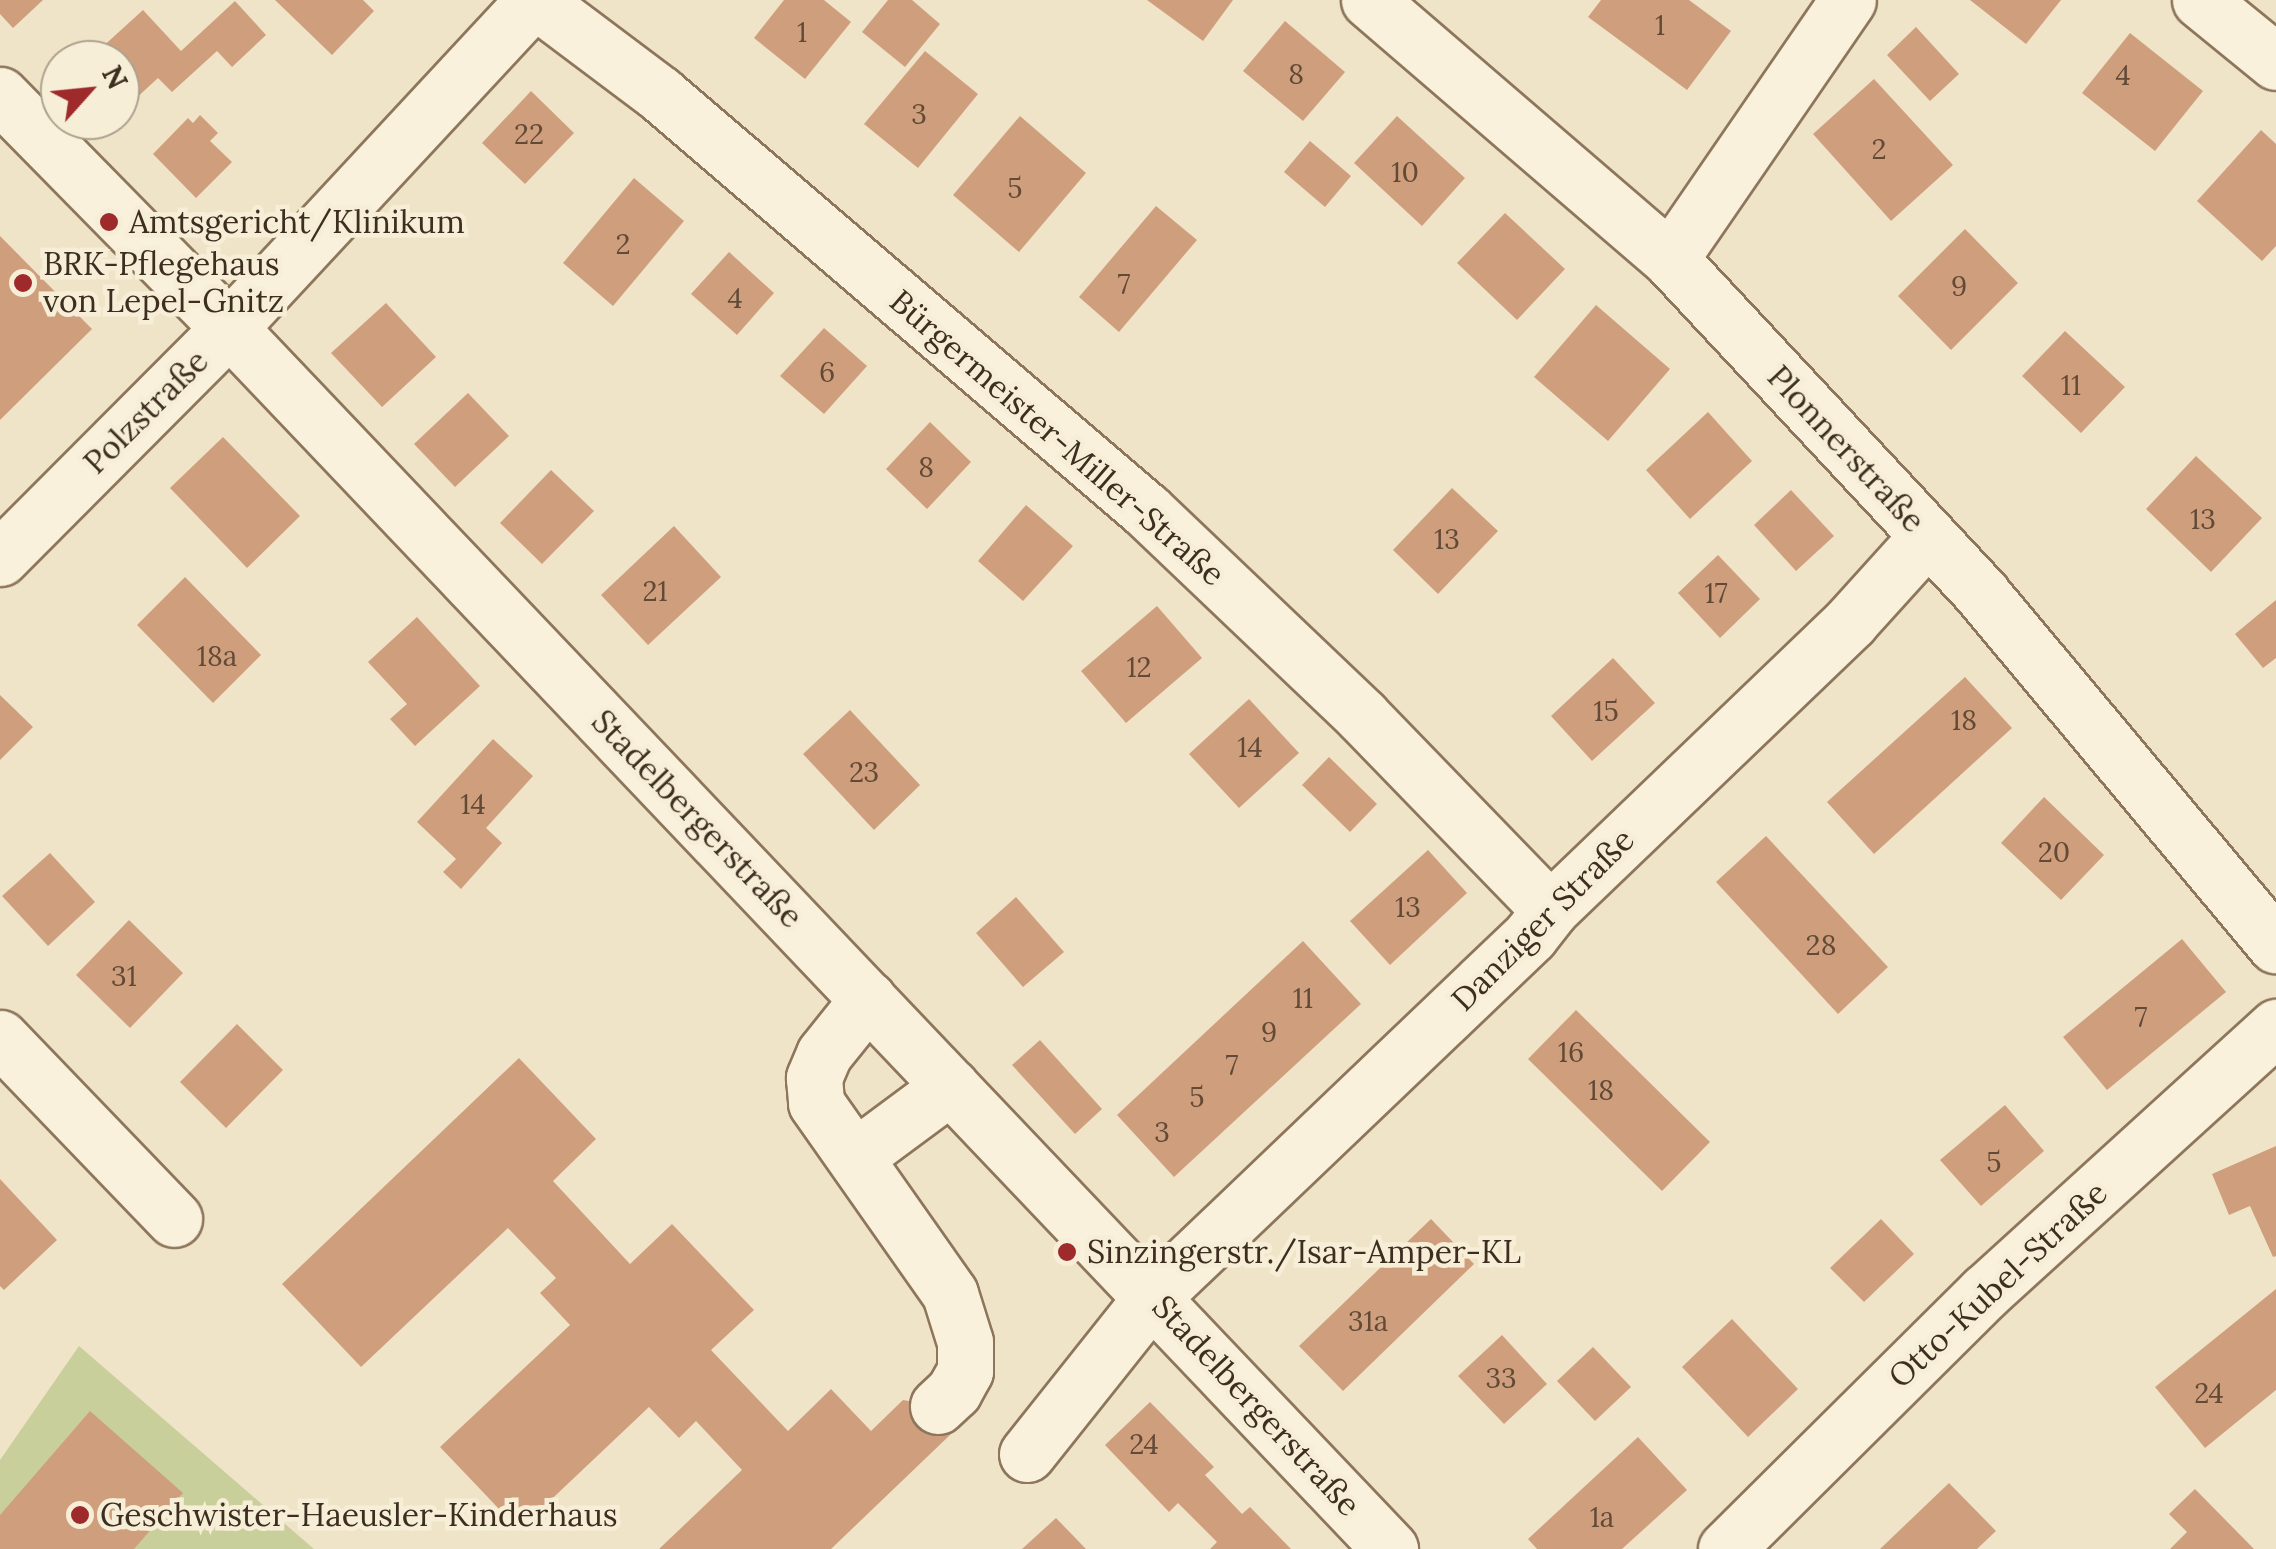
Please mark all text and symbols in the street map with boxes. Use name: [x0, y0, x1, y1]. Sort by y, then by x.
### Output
house number: 1: [1655, 8, 1665, 42]
house number: 1: [797, 15, 807, 49]
north arrow: [40, 40, 140, 140]
house number: 8: [1288, 57, 1304, 91]
house number: 4: [2115, 58, 2131, 92]
text: N: [94, 59, 136, 95]
house number: 3: [911, 97, 927, 131]
house number: 22: [514, 117, 544, 151]
house number: 2: [1871, 132, 1887, 166]
house number: 10: [1391, 155, 1419, 189]
house number: 5: [1007, 171, 1023, 205]
place label: Amtsgericht/Klinikum: [129, 203, 465, 241]
marker: Amtsgericht/Klinikum: [98, 211, 120, 233]
house number: 2: [615, 227, 631, 261]
place label: BRK-Pflegehaus von Lepel-Gnitz: [43, 246, 284, 321]
house number: 7: [1118, 267, 1130, 301]
house number: 9: [1951, 269, 1967, 303]
marker: BRK-Pflegehaus von Lepel-Gnitz: [12, 272, 34, 294]
house number: 4: [727, 281, 743, 315]
street label: Bürgermeister-Miller-Straße: [882, 282, 1232, 594]
street label: Polzstraße: [76, 342, 216, 482]
house number: 6: [819, 355, 835, 389]
street label: Plonnerstraße: [1759, 358, 1933, 540]
house number: 11: [2061, 368, 2081, 402]
house number: 8: [918, 450, 934, 484]
house number: 13: [2190, 502, 2216, 536]
house number: 13: [1434, 522, 1460, 556]
house number: 21: [642, 574, 668, 608]
house number: 17: [1704, 576, 1728, 610]
house number: 18a: [197, 639, 237, 673]
house number: 12: [1126, 650, 1152, 684]
house number: 15: [1593, 694, 1619, 728]
street label: Stadelbergerstraße: [584, 702, 810, 936]
house number: 18: [1951, 703, 1977, 737]
house number: 14: [1237, 730, 1263, 764]
house number: 23: [849, 755, 879, 789]
house number: 14: [460, 787, 486, 821]
street label: Danziger Straße: [1444, 821, 1642, 1019]
house number: 20: [2038, 835, 2070, 869]
house number: 13: [1395, 890, 1421, 924]
house number: 28: [1806, 928, 1836, 962]
house number: 31: [111, 959, 137, 993]
house number: 11: [1293, 981, 1313, 1015]
house number: 7: [2135, 1000, 2147, 1034]
house number: 9: [1261, 1015, 1277, 1049]
house number: 16: [1558, 1035, 1584, 1069]
house number: 7: [1226, 1048, 1238, 1082]
house number: 18: [1588, 1073, 1614, 1107]
house number: 5: [1189, 1080, 1205, 1114]
house number: 3: [1154, 1115, 1170, 1149]
house number: 5: [1986, 1145, 2002, 1179]
street label: Otto-Kubel-Straße: [1881, 1174, 2115, 1396]
place label: Sinzingerstr./Isar-Amper-KL: [1087, 1233, 1521, 1271]
marker: Sinzingerstr./Isar-Amper-KL: [1056, 1241, 1078, 1263]
street label: Stadelbergerstraße: [1144, 1288, 1368, 1524]
house number: 31a: [1348, 1304, 1388, 1338]
house number: 33: [1485, 1361, 1517, 1395]
house number: 24: [2194, 1376, 2224, 1410]
house number: 24: [1129, 1427, 1159, 1461]
place label: Geschwister-Haeusler-Kinderhaus: [100, 1496, 618, 1534]
house number: 1a: [1590, 1500, 1614, 1534]
marker: Geschwister-Haeusler-Kinderhaus: [69, 1504, 91, 1526]

